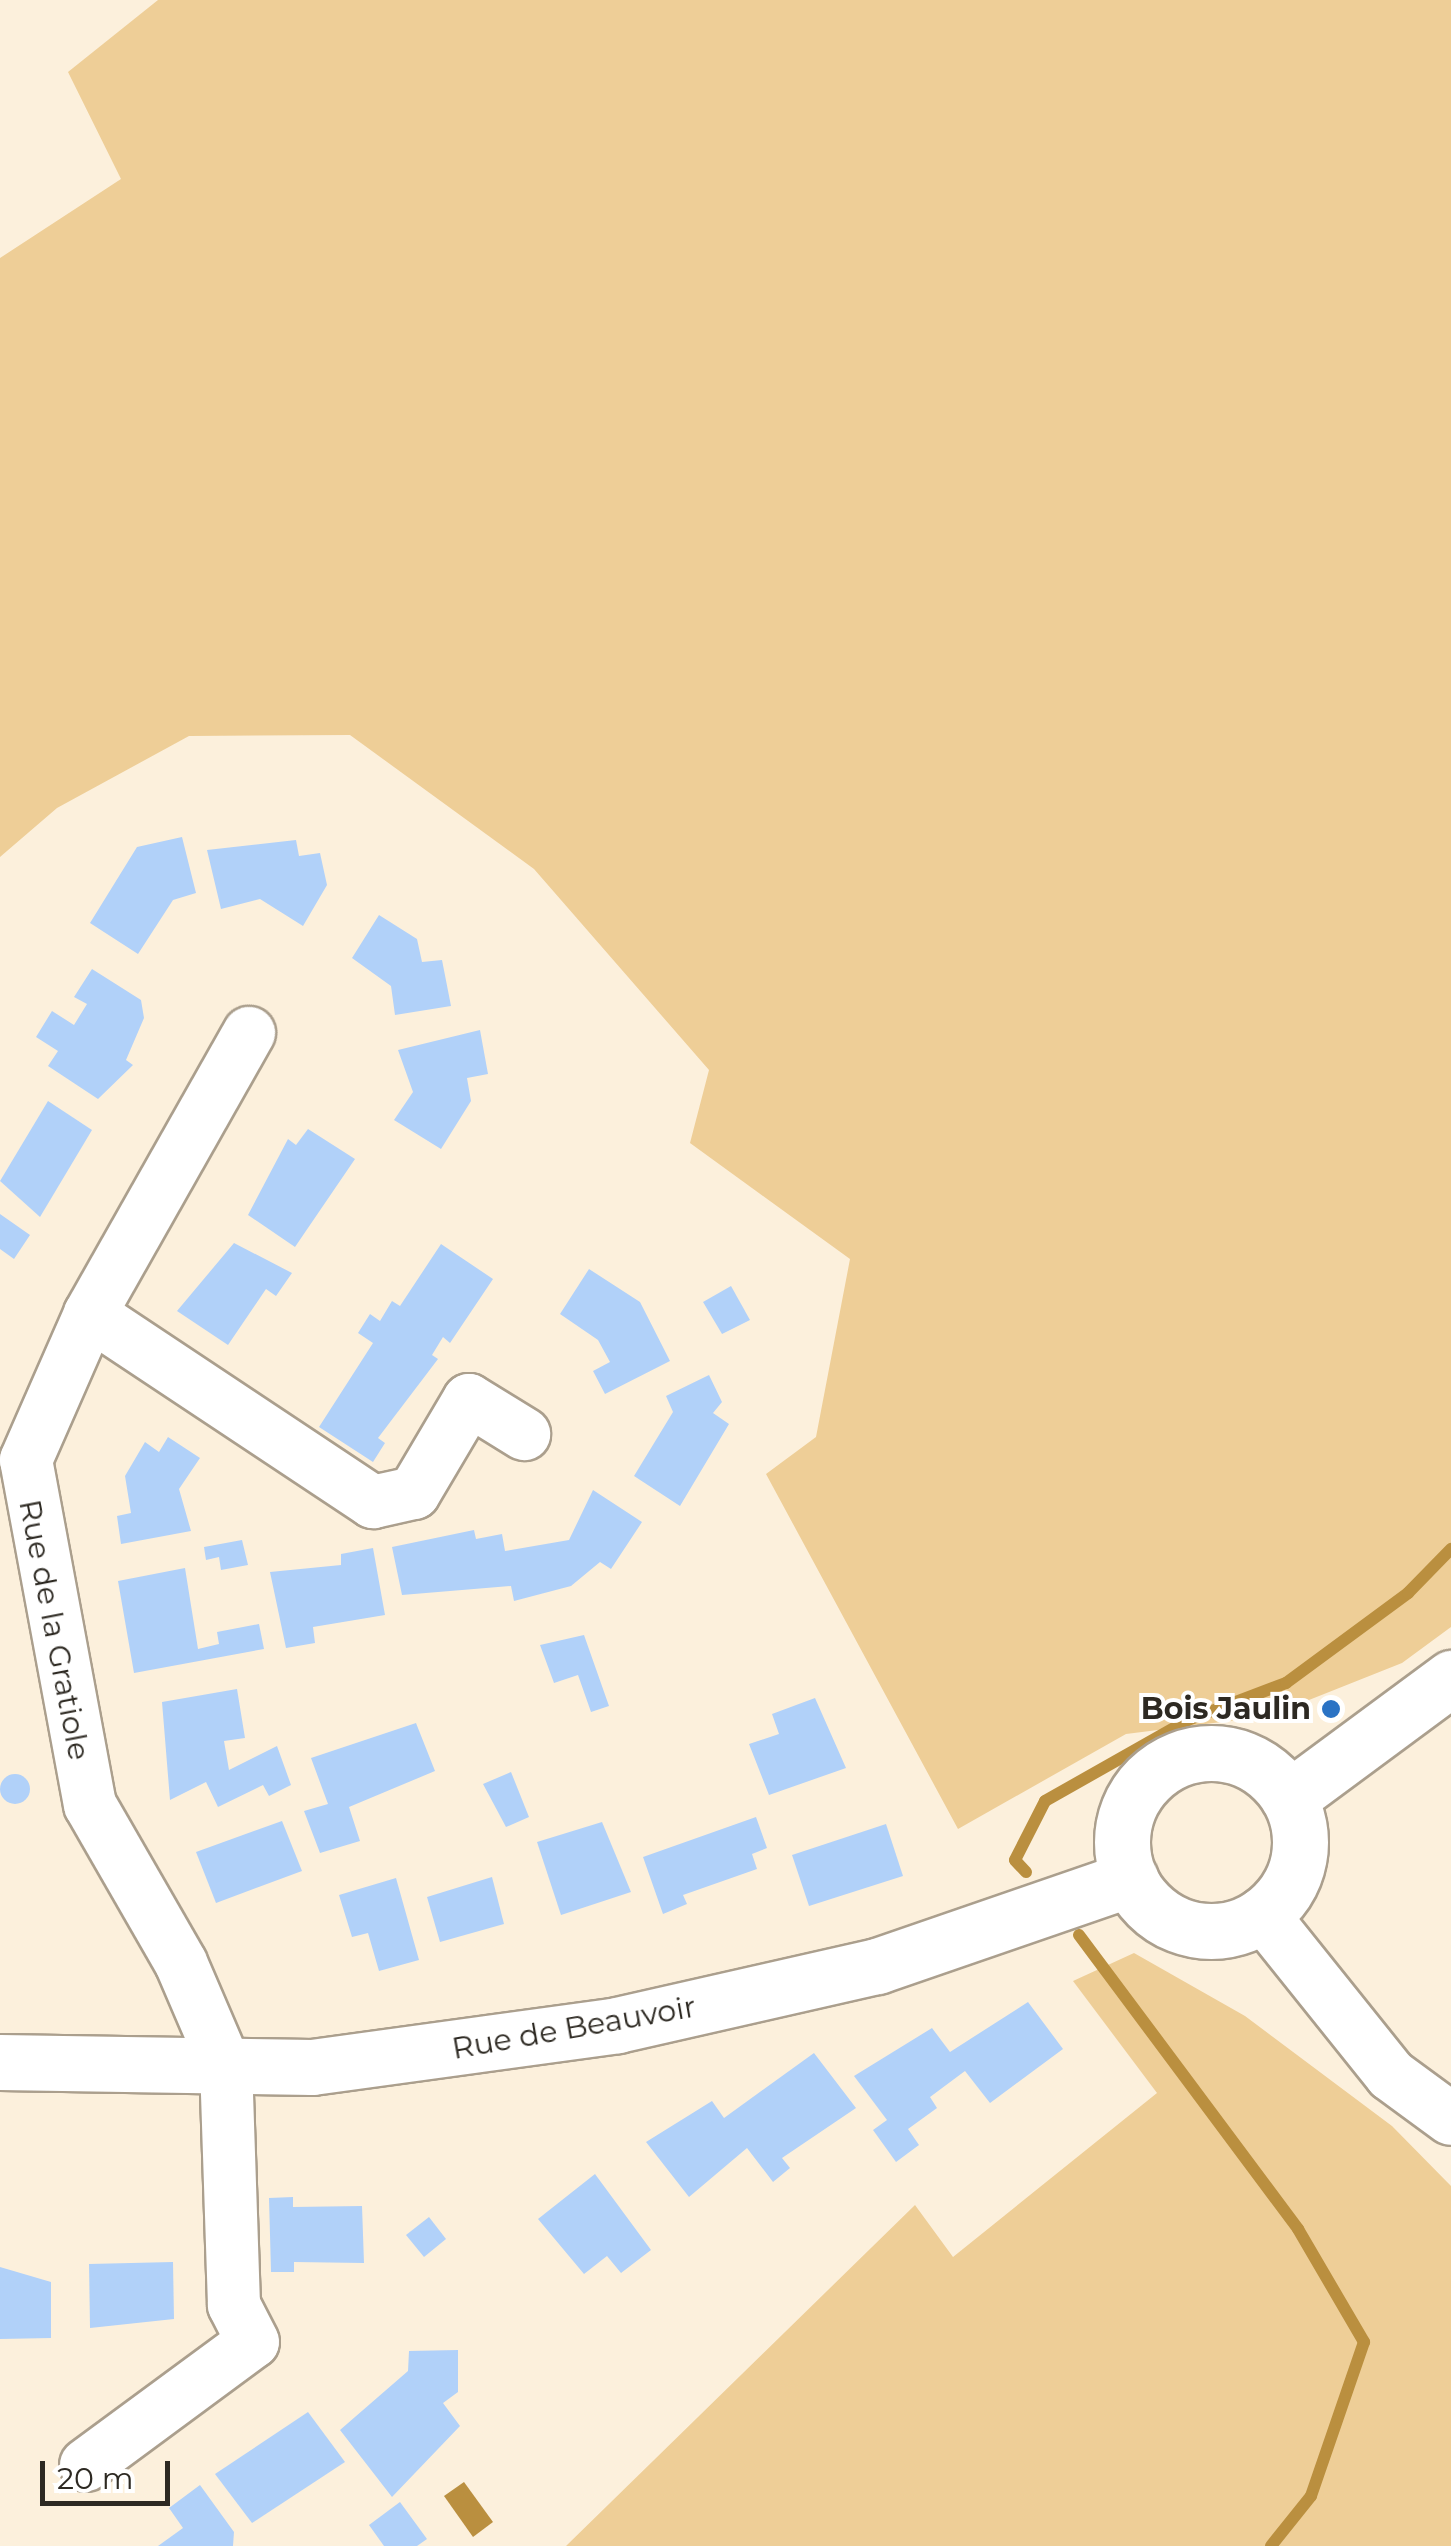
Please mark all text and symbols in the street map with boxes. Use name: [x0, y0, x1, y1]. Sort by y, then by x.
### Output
street label: Rue de la Gratiole: [11, 1497, 97, 1763]
place label: Bois Jaulin: [1141, 1691, 1311, 1727]
marker: Bois Jaulin: [1320, 1698, 1342, 1720]
street label: Rue de Beauvoir: [449, 1989, 699, 2067]
scale bar: [45, 2441, 175, 2503]
text: 20 m: [57, 2460, 134, 2497]

